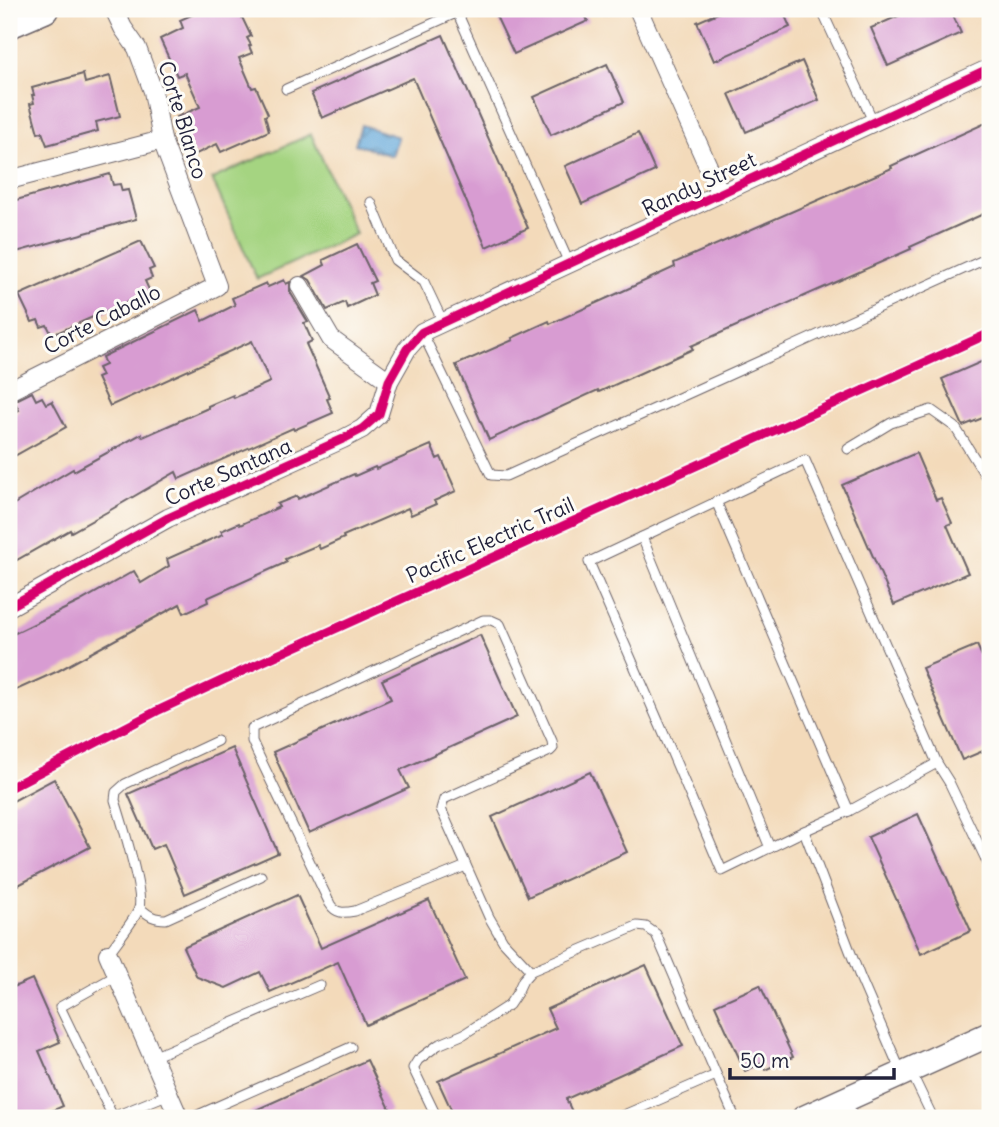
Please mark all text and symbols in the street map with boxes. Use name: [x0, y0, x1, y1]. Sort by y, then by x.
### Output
street label: Corte Blanco: [152, 58, 214, 182]
street label: Randy Street: [638, 146, 760, 222]
street label: Corte Caballo: [39, 278, 165, 360]
street label: Corte Santana: [160, 432, 296, 512]
street label: Pacific Electric Trail: [402, 491, 578, 589]
scale bar: [730, 1036, 894, 1080]
text: 50 m: [740, 1047, 789, 1074]

